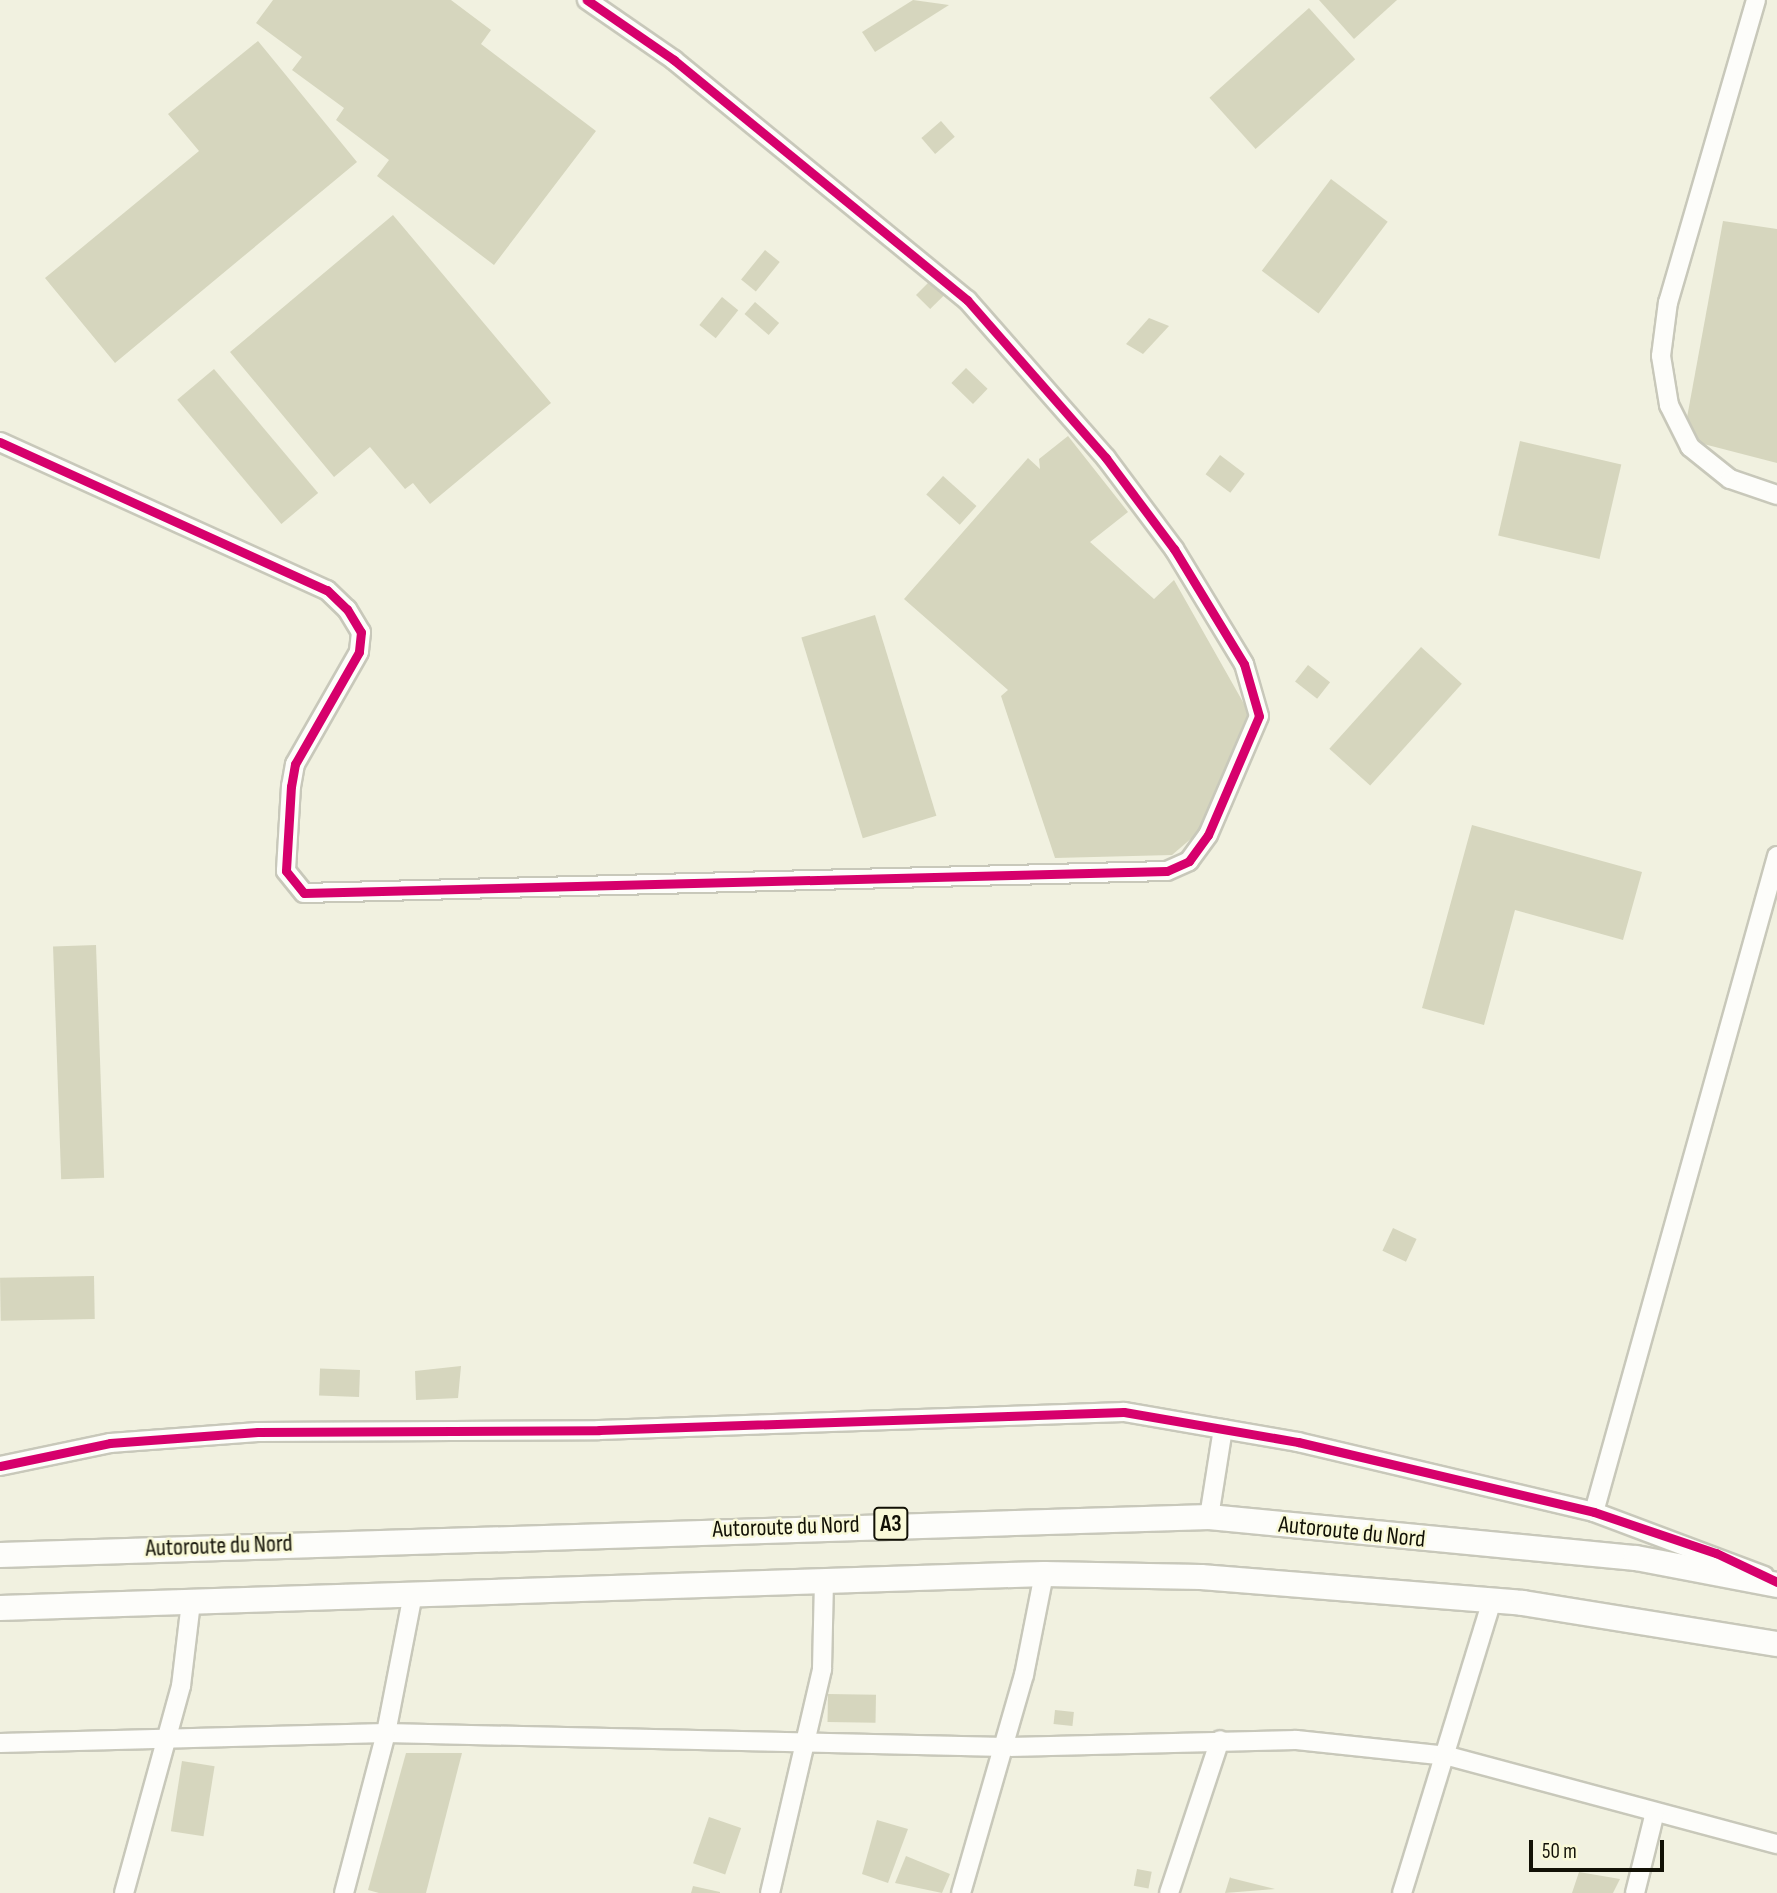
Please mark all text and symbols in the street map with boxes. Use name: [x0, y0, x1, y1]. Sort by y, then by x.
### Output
road number: A3: [872, 1504, 910, 1544]
street label: Autoroute du Nord: [712, 1510, 860, 1544]
street label: Autoroute du Nord: [1277, 1510, 1427, 1554]
street label: Autoroute du Nord: [145, 1529, 293, 1563]
scale bar: [1532, 1826, 1667, 1870]
text: 50 m: [1542, 1839, 1577, 1864]

